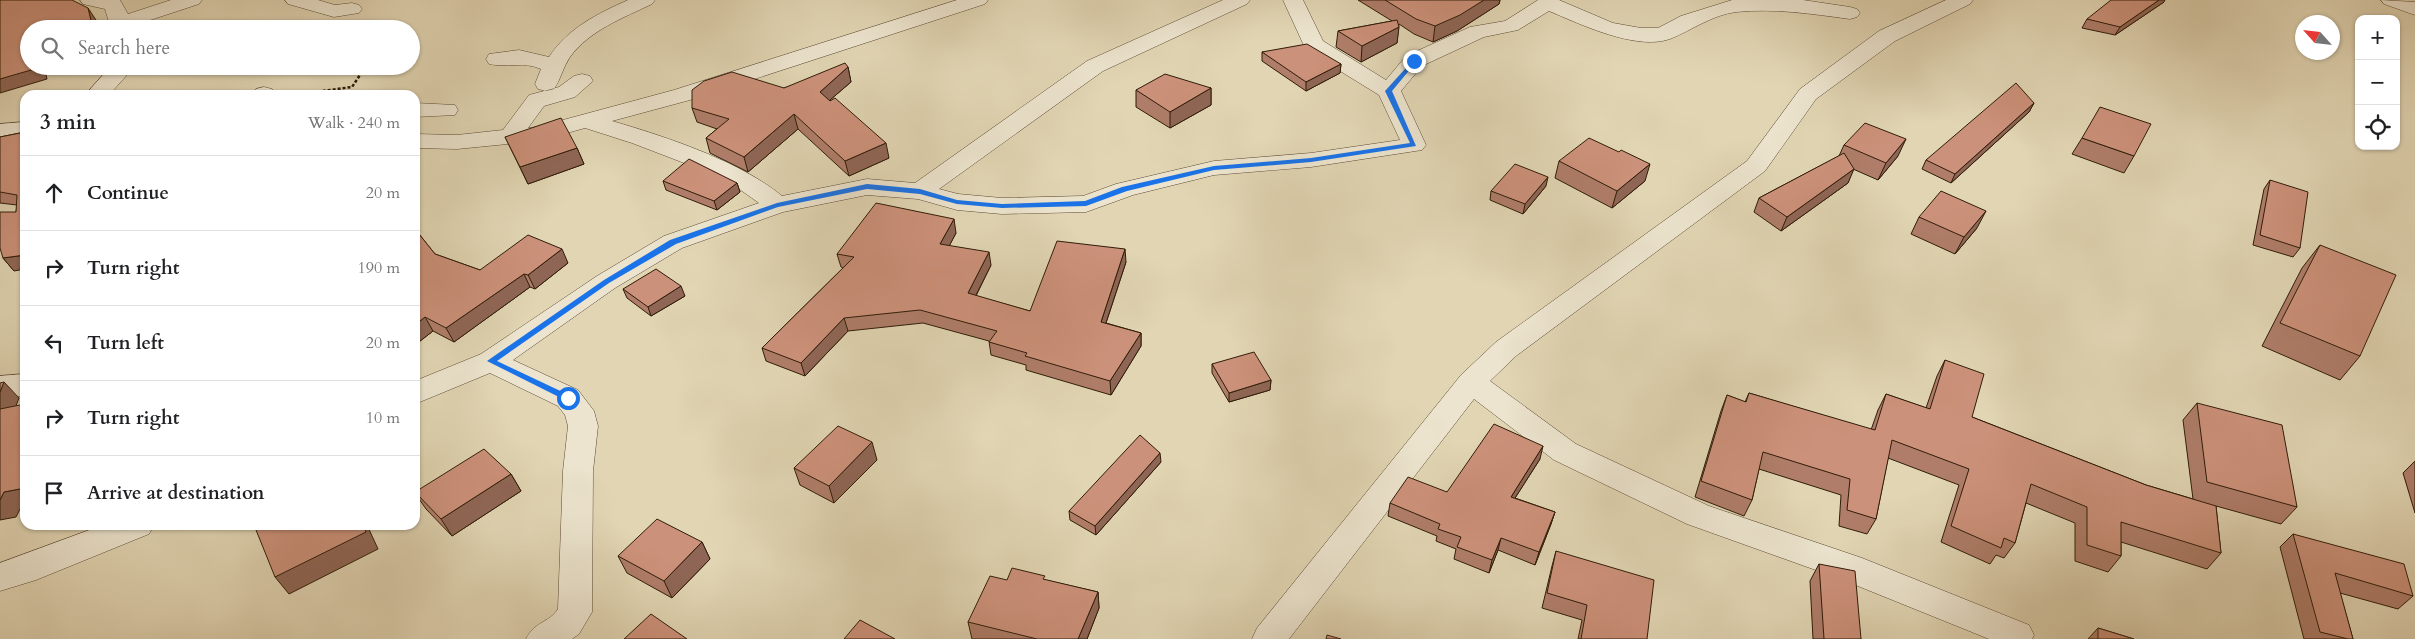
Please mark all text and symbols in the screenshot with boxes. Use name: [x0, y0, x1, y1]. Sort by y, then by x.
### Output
north arrow: [2295, 15, 2340, 60]
map controls: [2355, 15, 2400, 150]
button: +: [2355, 15, 2400, 60]
search box: [20, 20, 420, 75]
icon: search: [38, 34, 66, 62]
text: Search here: [78, 35, 170, 61]
route end: [1403, 50, 1426, 73]
button: −: [2355, 60, 2400, 105]
button: locate: [2355, 105, 2400, 150]
text: 3 min: [40, 108, 96, 137]
text: Walk · 240 m: [308, 112, 400, 134]
icon: ahead: [40, 179, 68, 207]
text: Continue: [87, 180, 169, 206]
text: 20 m: [366, 182, 400, 204]
icon: right: [40, 254, 68, 282]
text: Turn right: [87, 255, 179, 281]
text: 190 m: [358, 257, 400, 279]
icon: left: [40, 329, 68, 357]
text: Turn left: [87, 330, 164, 356]
text: 20 m: [366, 332, 400, 354]
route start: [557, 387, 580, 410]
icon: right: [40, 404, 68, 432]
text: Turn right: [87, 405, 179, 431]
text: 10 m: [366, 407, 400, 429]
icon: arrive: [40, 479, 68, 507]
text: Arrive at destination: [87, 480, 264, 506]

